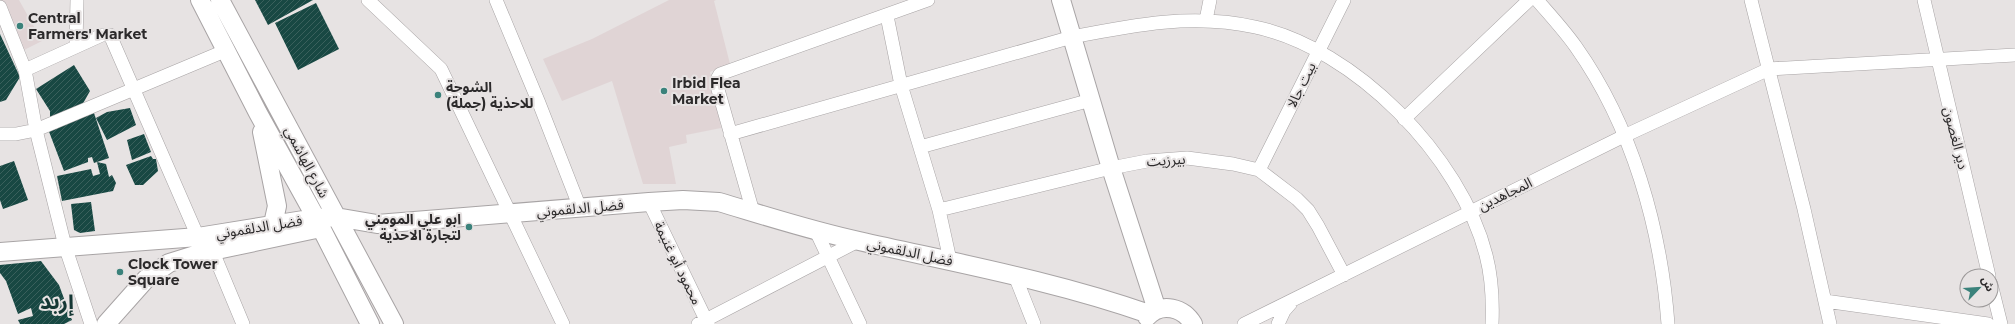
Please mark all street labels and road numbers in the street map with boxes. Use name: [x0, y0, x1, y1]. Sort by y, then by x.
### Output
street label: بيت جالا: [1282, 59, 1320, 111]
street label: دير الغصون: [1940, 105, 1973, 171]
street label: شارع الهاشمي: [279, 123, 333, 202]
street label: بيرزيت: [1146, 150, 1186, 170]
street label: المجاهدين: [1475, 173, 1535, 215]
street label: فضل الدلقموني: [536, 195, 624, 223]
street label: فضل الدلقموني: [215, 211, 304, 245]
street label: محمود أبو غنيمة: [650, 218, 706, 308]
street label: فضل الدلقموني: [865, 234, 955, 272]

